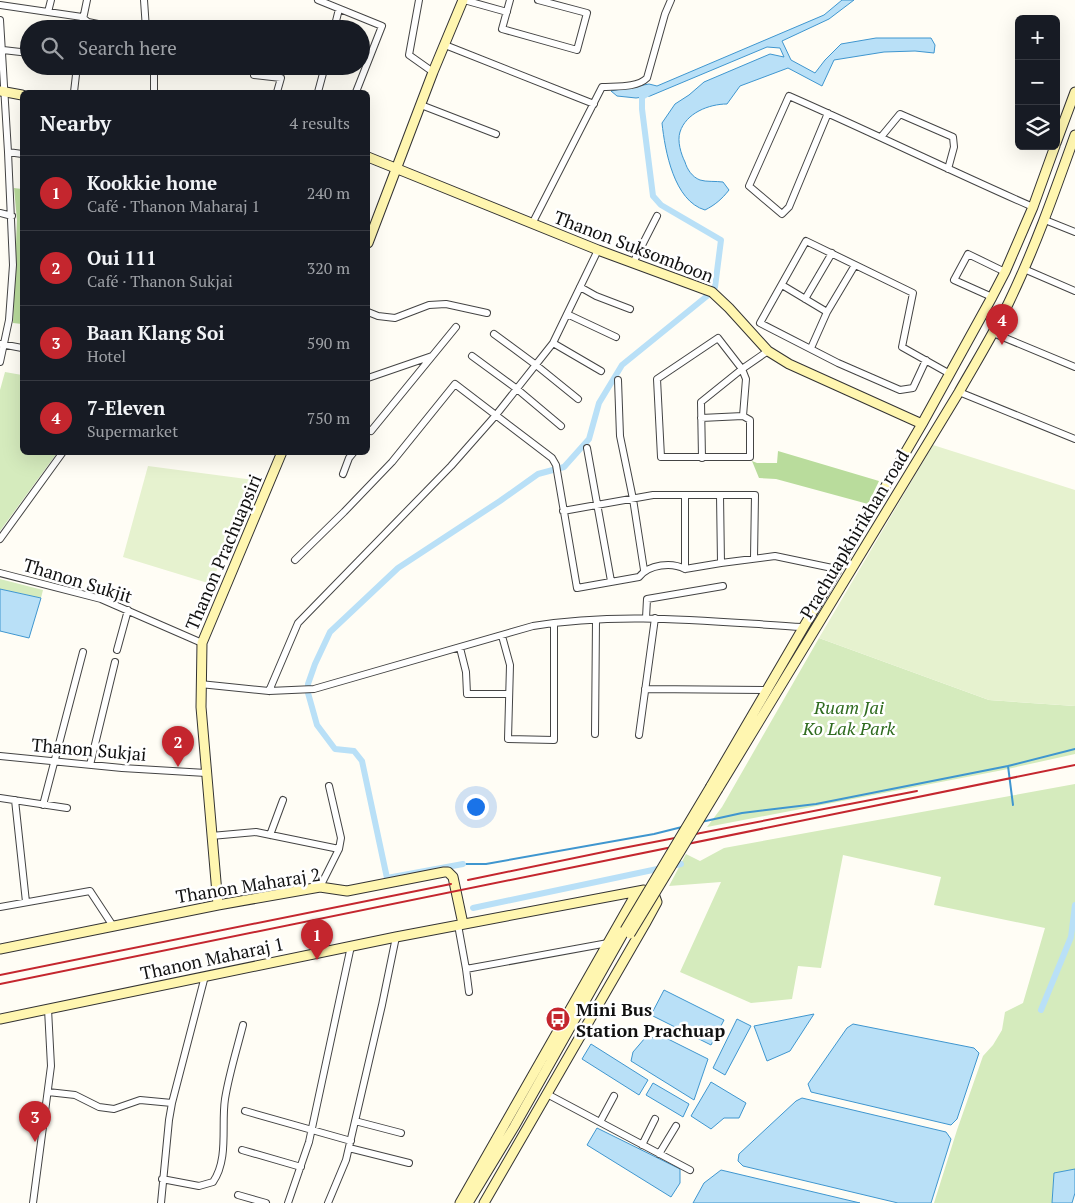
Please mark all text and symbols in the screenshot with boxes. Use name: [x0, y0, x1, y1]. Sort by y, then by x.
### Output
map controls: [1015, 15, 1060, 150]
button: +: [1015, 15, 1060, 60]
search box: [20, 20, 370, 75]
icon: search: [38, 34, 66, 62]
text: Search here: [78, 35, 177, 60]
button: −: [1015, 60, 1060, 105]
button: layers: [1015, 105, 1060, 150]
text: Nearby: [40, 109, 111, 137]
text: 4 results: [290, 112, 350, 134]
text: Kookkie home: [87, 170, 217, 195]
text: 1: [51, 182, 61, 204]
text: 240 m: [307, 182, 350, 204]
text: Café · Thanon Maharaj 1: [87, 195, 260, 217]
street label: Thanon Suksomboon: [551, 204, 718, 288]
text: Oui 111: [87, 245, 157, 270]
text: 2: [51, 257, 61, 279]
text: 320 m: [307, 257, 350, 279]
text: Café · Thanon Sukjai: [87, 270, 233, 292]
pin: 4: [986, 304, 1018, 345]
text: Baan Klang Soi: [87, 320, 225, 345]
text: 3: [51, 332, 61, 354]
text: 590 m: [307, 332, 350, 354]
text: Hotel: [87, 345, 126, 367]
text: 7-Eleven: [87, 395, 165, 420]
text: 4: [51, 407, 61, 429]
text: 750 m: [307, 407, 350, 429]
text: Supermarket: [87, 420, 178, 442]
street label: Prachuapkhirikhan road: [794, 445, 914, 623]
street label: Thanon Prachuapsiri: [179, 470, 267, 634]
street label: Thanon Sukjit: [20, 552, 136, 608]
park label: Ruam Jai Ko Lak Park: [802, 695, 896, 740]
pin: 2: [162, 726, 194, 767]
street label: Thanon Sukjai: [30, 732, 148, 766]
your location: [463, 794, 489, 820]
street label: Thanon Maharaj 2: [174, 862, 322, 908]
pin: 1: [301, 919, 333, 960]
street label: Thanon Maharaj 1: [138, 931, 286, 985]
place label: Mini Bus Station Prachuap: [576, 997, 725, 1042]
bus stop icon: Mini Bus Station Prachuap: [545, 1006, 571, 1032]
pin: 3: [19, 1101, 51, 1142]

